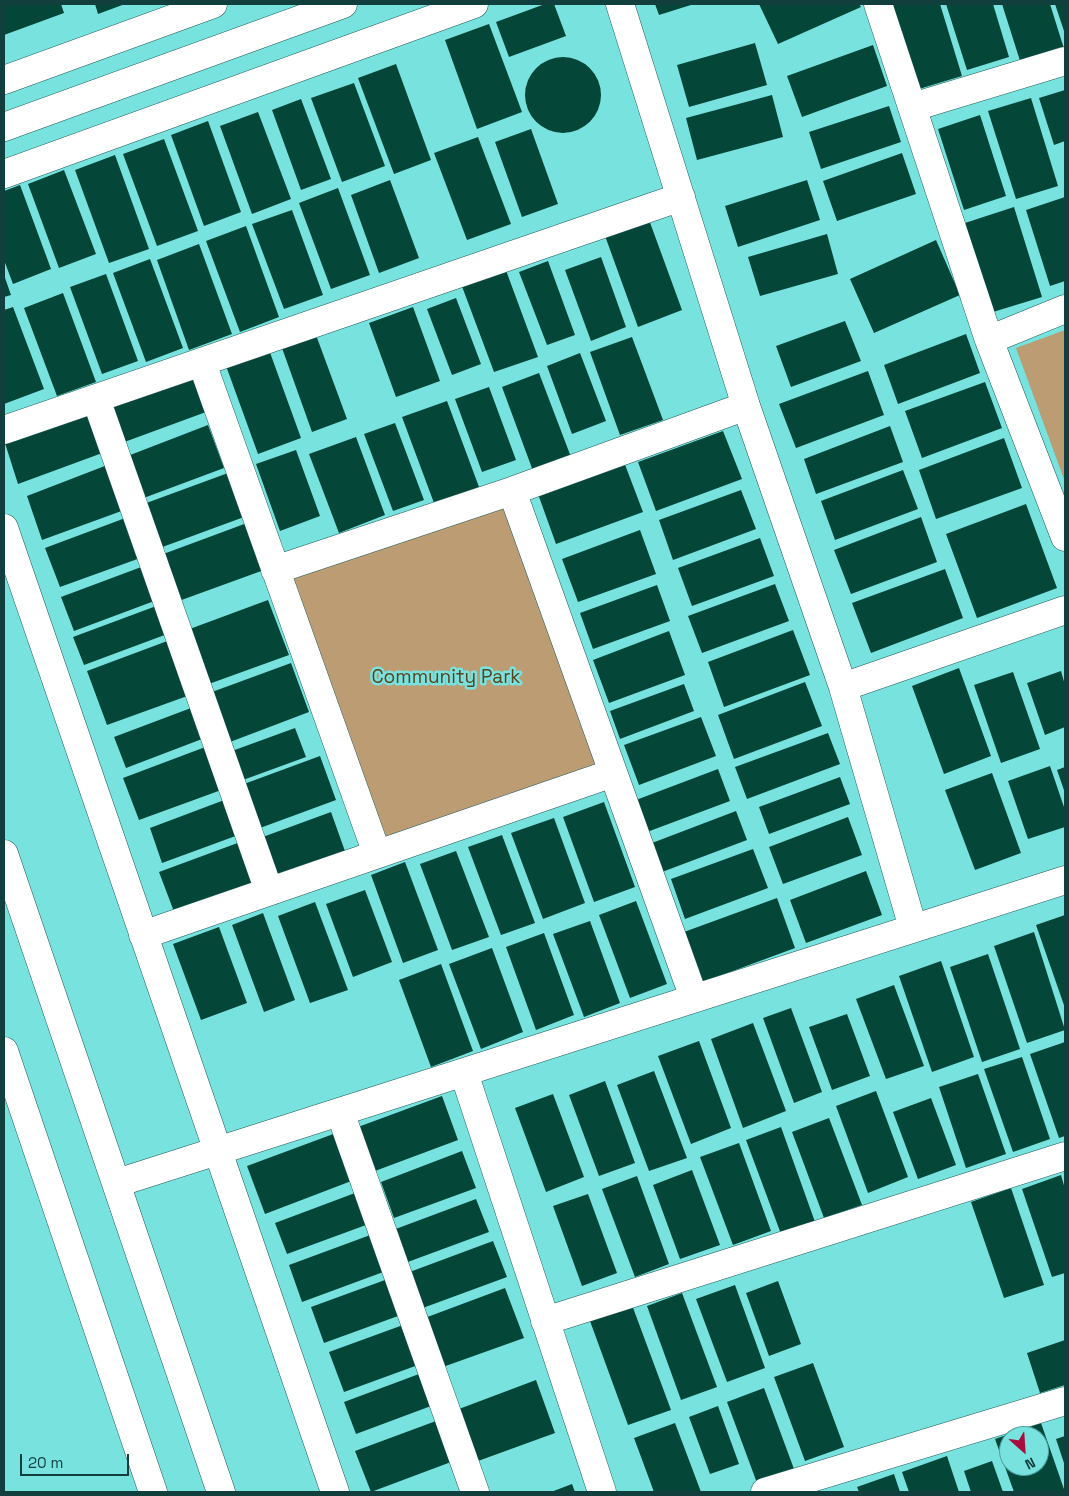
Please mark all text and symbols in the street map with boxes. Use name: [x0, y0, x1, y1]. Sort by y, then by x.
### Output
park label: Community Park: [371, 667, 521, 689]
north arrow: [999, 1426, 1049, 1476]
scale bar: [22, 1444, 131, 1476]
text: 20 m: [28, 1453, 63, 1472]
text: N: [1022, 1453, 1038, 1474]

